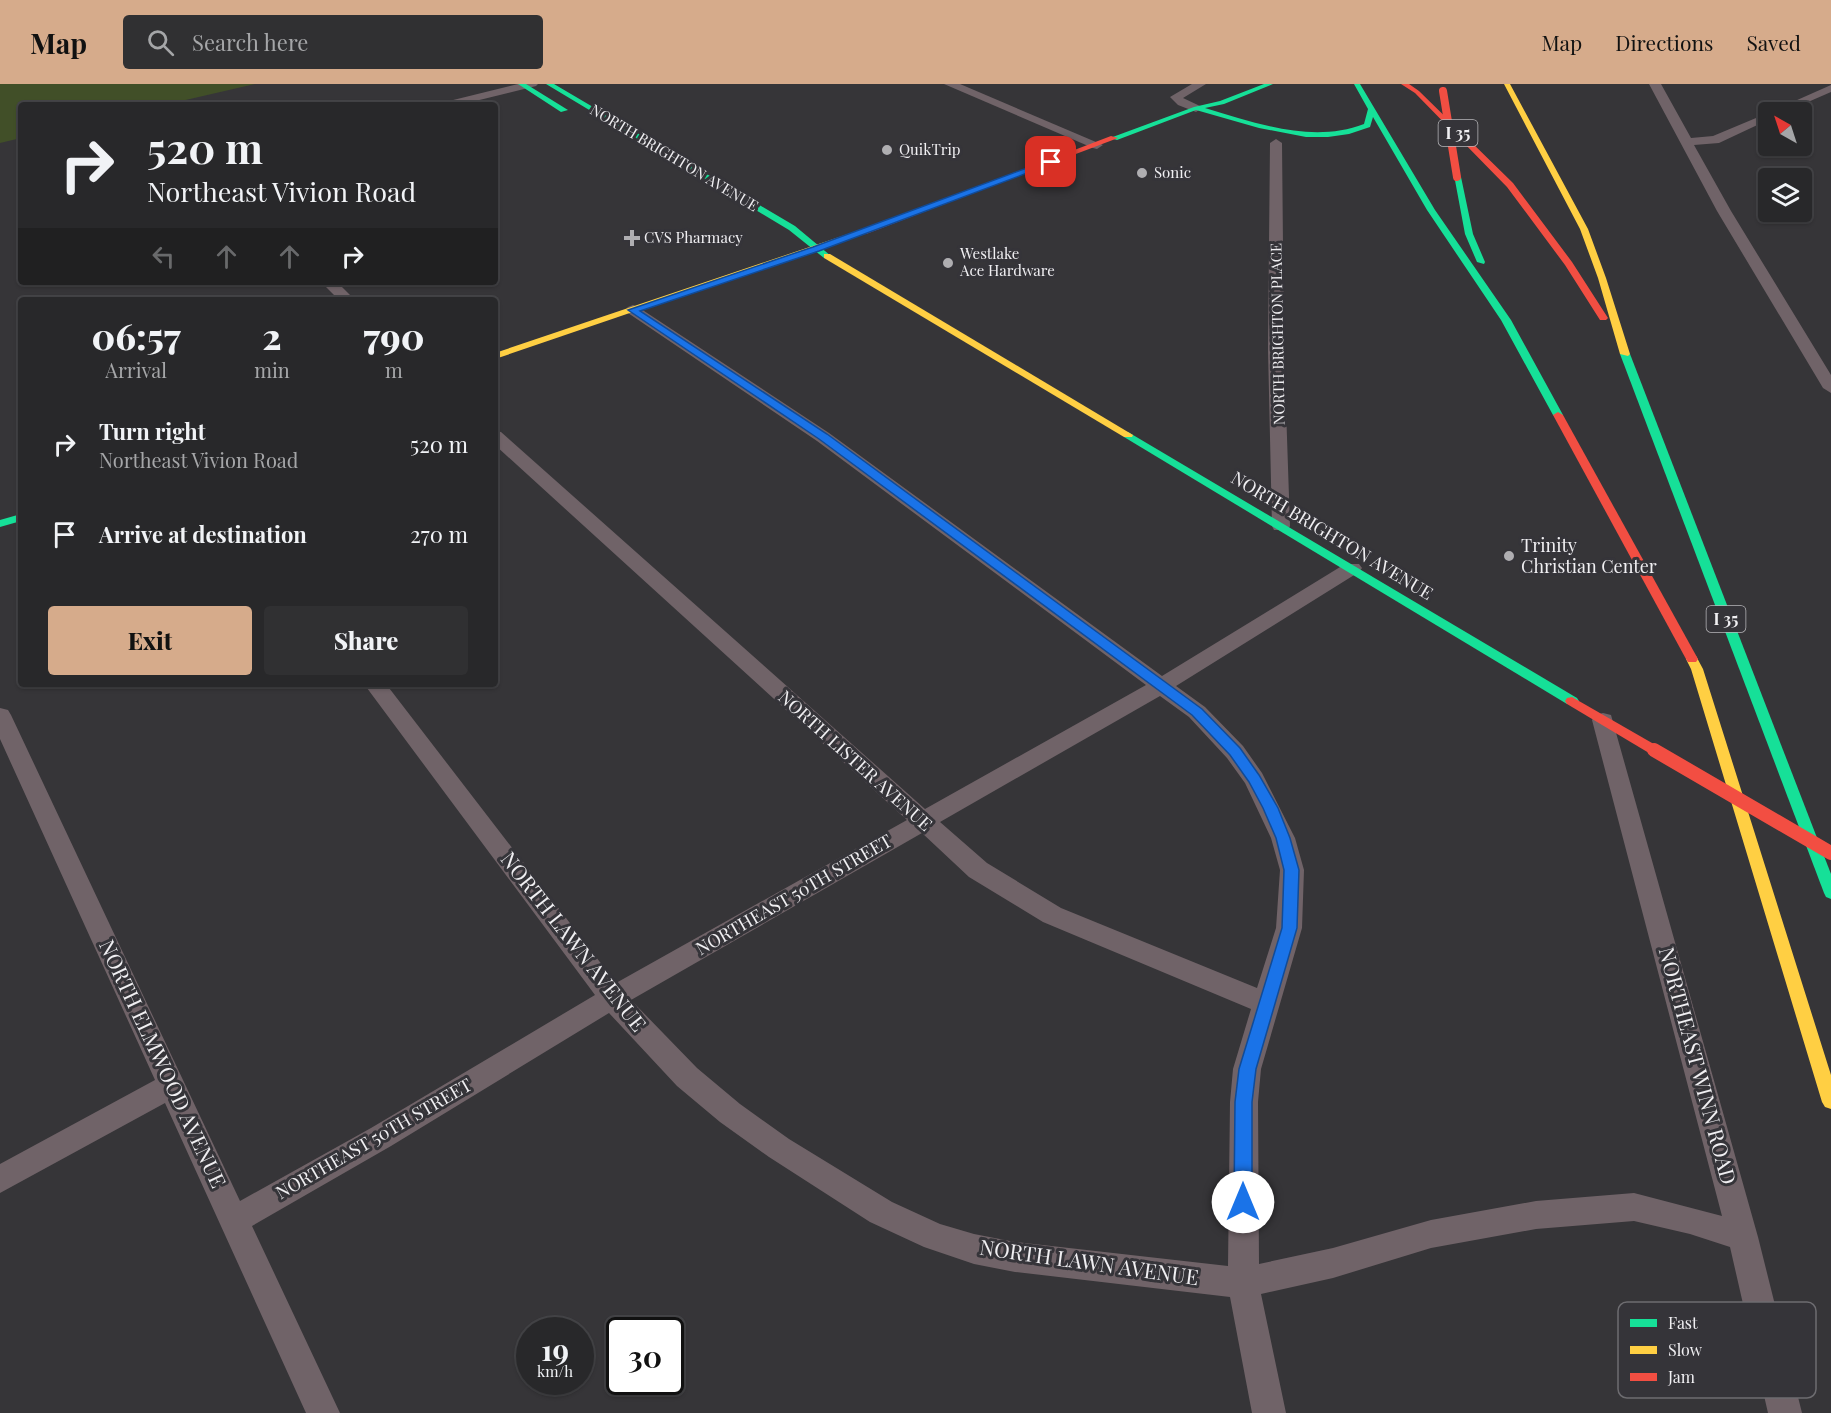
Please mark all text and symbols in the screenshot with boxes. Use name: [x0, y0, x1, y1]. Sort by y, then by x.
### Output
search box: [123, 15, 543, 69]
text: Map: [30, 24, 87, 61]
icon: search: [144, 26, 177, 59]
text: Search here: [192, 27, 308, 57]
text: Map: [1541, 28, 1582, 56]
text: Directions: [1615, 28, 1713, 56]
text: Saved: [1746, 28, 1801, 56]
street label: NORTH BRIGHTON AVENUE: [587, 99, 762, 215]
north arrow: [1758, 102, 1812, 156]
map controls: [1758, 102, 1812, 222]
text: 520 m: [147, 119, 263, 175]
road number: I 35: [1438, 120, 1478, 146]
icon: right: [48, 126, 126, 204]
pin: [1025, 136, 1076, 187]
place label: QuikTrip: [899, 139, 961, 159]
marker: QuikTrip: [880, 143, 894, 157]
icon: arrive: [1034, 145, 1067, 178]
place label: Sonic: [1154, 162, 1191, 182]
marker: Sonic: [1135, 166, 1149, 180]
button: layers: [1758, 168, 1812, 222]
text: Northeast Vivion Road: [147, 173, 416, 209]
place label: CVS Pharmacy: [644, 227, 743, 247]
marker: CVS Pharmacy: [625, 231, 639, 245]
icon: left: [147, 240, 180, 273]
icon: ahead: [210, 240, 243, 273]
icon: ahead: [273, 240, 306, 273]
icon: right: [336, 240, 369, 273]
place label: Westlake Ace Hardware: [959, 243, 1055, 280]
street label: NORTH BRIGHTON PLACE: [1265, 243, 1289, 425]
marker: Westlake Ace Hardware: [941, 256, 955, 270]
text: 06:57: [91, 311, 181, 359]
text: 2: [262, 311, 282, 359]
text: 790: [363, 311, 424, 359]
text: Arrival: [105, 356, 167, 383]
text: min: [254, 356, 290, 383]
text: m: [385, 356, 403, 383]
text: Turn right: [99, 416, 205, 446]
icon: right: [48, 428, 81, 461]
text: 520 m: [410, 429, 468, 459]
text: Northeast Vivion Road: [99, 446, 298, 473]
street label: NORTH BRIGHTON AVENUE: [1227, 465, 1438, 605]
icon: arrive: [48, 518, 81, 551]
text: Arrive at destination: [99, 519, 307, 549]
text: 270 m: [410, 519, 468, 549]
place label: Trinity Christian Center: [1521, 533, 1657, 578]
marker: Trinity Christian Center: [1502, 549, 1516, 563]
button: Exit: [48, 606, 252, 675]
button: Share: [264, 606, 468, 675]
road number: I 35: [1706, 606, 1746, 632]
street label: NORTH LISTER AVENUE: [774, 685, 938, 836]
street label: NORTHEAST 50TH STREET: [691, 828, 896, 960]
street label: NORTH LAWN AVENUE: [496, 845, 654, 1036]
street label: NORTH ELMWOOD AVENUE: [94, 935, 234, 1192]
street label: NORTHEAST WINN ROAD: [1654, 944, 1744, 1187]
street label: NORTHEAST 50TH STREET: [271, 1072, 476, 1204]
position arrow: [1211, 1170, 1275, 1234]
street label: NORTH LAWN AVENUE: [978, 1232, 1201, 1290]
legend: [1618, 1302, 1816, 1398]
text: Fast: [1668, 1312, 1698, 1333]
speed limit sign: 30: [606, 1317, 684, 1395]
text: 19: [541, 1329, 569, 1369]
text: Slow: [1668, 1339, 1703, 1360]
text: km/h: [537, 1361, 573, 1381]
text: Jam: [1667, 1366, 1695, 1387]

